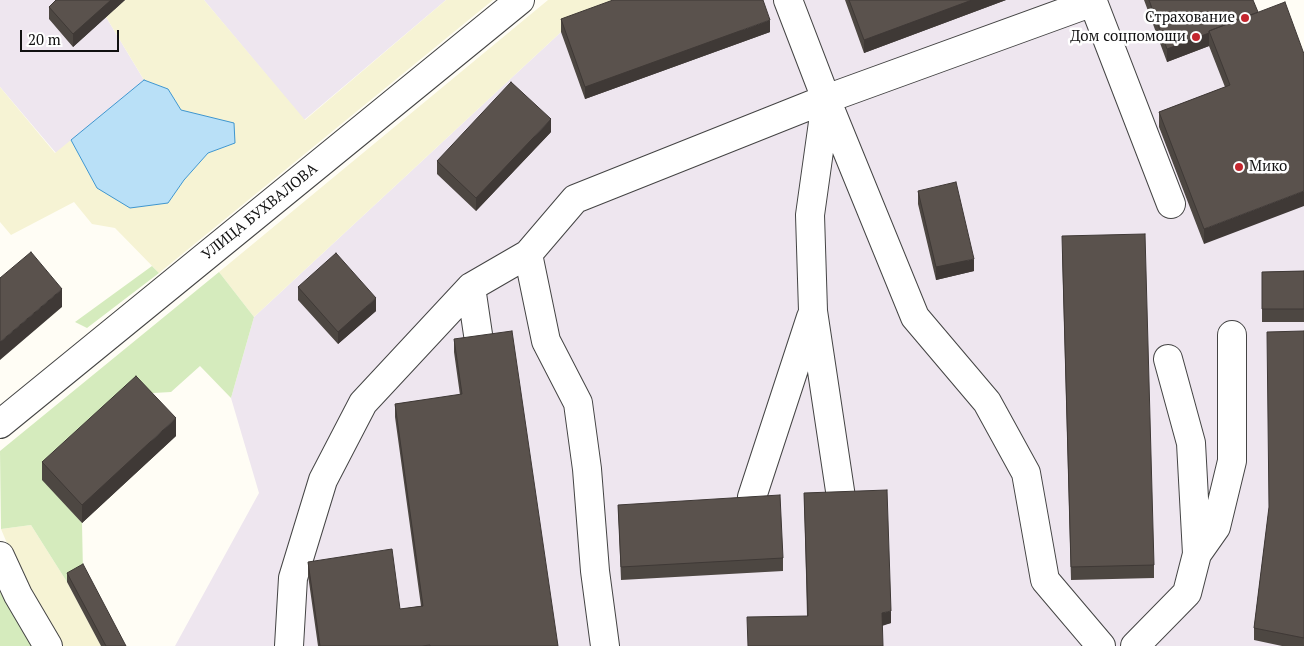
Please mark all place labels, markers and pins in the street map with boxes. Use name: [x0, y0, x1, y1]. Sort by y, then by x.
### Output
place label: Страхование: [1145, 9, 1235, 27]
marker: Страхование: [1239, 12, 1251, 24]
place label: Дом соцпомощи: [1070, 28, 1186, 46]
marker: Дом соцпомощи: [1190, 31, 1202, 43]
place label: Мико: [1249, 158, 1287, 176]
marker: Мико: [1233, 161, 1245, 173]

